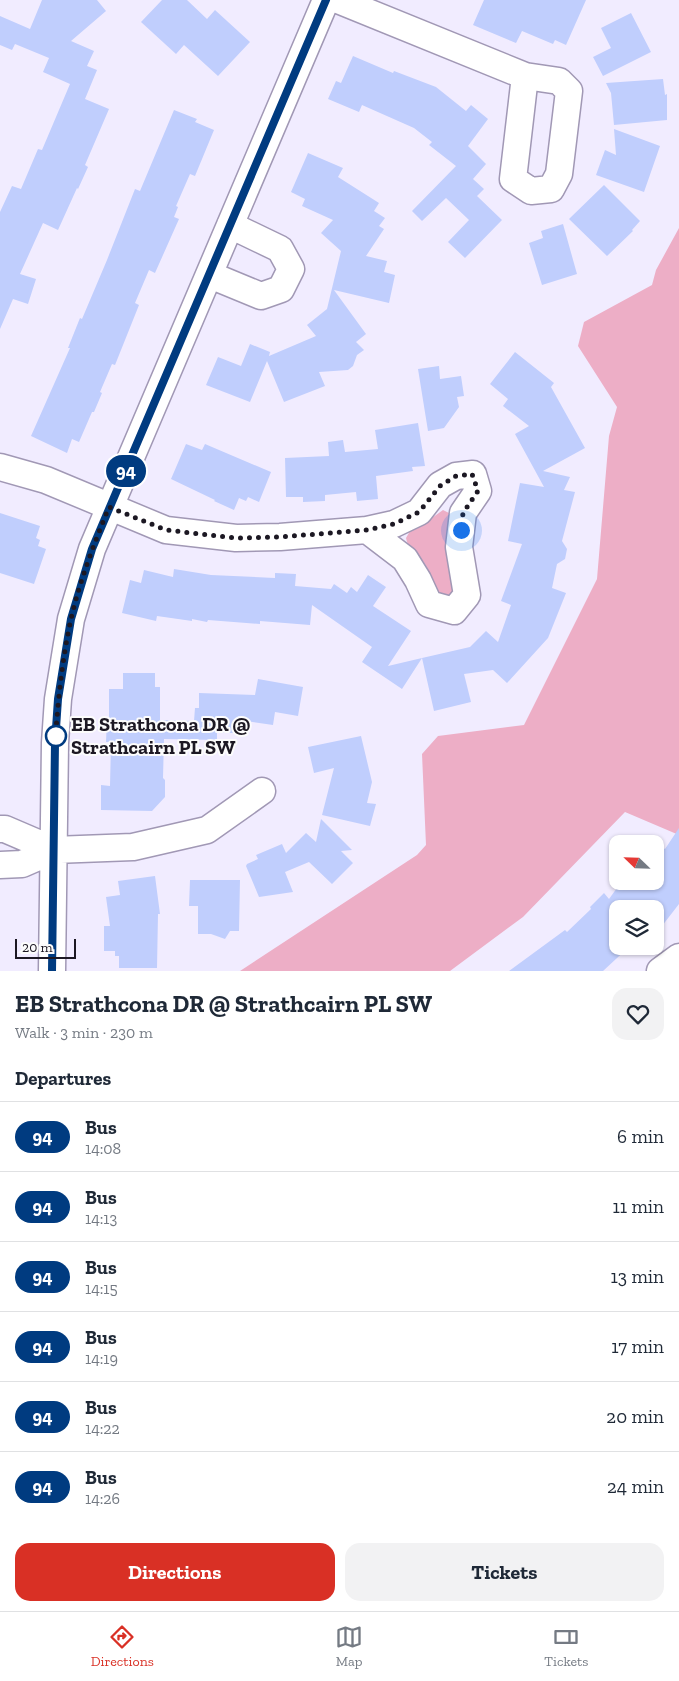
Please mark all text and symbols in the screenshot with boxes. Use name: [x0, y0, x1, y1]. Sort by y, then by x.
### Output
line badge: 94: [104, 455, 148, 487]
text: 94: [116, 460, 136, 482]
your location: [449, 518, 474, 543]
place label: EB Strathcona DR @ Strathcairn PL SW: [71, 712, 251, 759]
marker: EB Strathcona DR @ Strathcairn PL SW: [45, 725, 67, 747]
north arrow: [609, 835, 664, 890]
map controls: [609, 835, 664, 955]
button: layers: [609, 900, 664, 955]
scale bar: [15, 936, 76, 959]
text: 20 m: [22, 939, 53, 956]
button: heart: [612, 988, 664, 1040]
text: EB Strathcona DR @ Strathcairn PL SW: [15, 989, 432, 1018]
text: Walk · 3 min · 230 m: [15, 1023, 153, 1042]
text: Departures: [15, 1067, 111, 1090]
text: Bus: [85, 1116, 117, 1139]
text: 6 min: [617, 1125, 664, 1148]
text: 94: [33, 1126, 52, 1148]
text: 14:08: [85, 1139, 121, 1158]
text: Bus: [85, 1186, 117, 1209]
text: 11 min: [612, 1195, 664, 1218]
text: 94: [33, 1196, 52, 1218]
text: 14:13: [85, 1209, 117, 1228]
text: Bus: [85, 1256, 117, 1279]
text: 13 min: [610, 1265, 664, 1288]
text: 94: [33, 1266, 52, 1288]
text: 14:15: [85, 1279, 118, 1298]
text: Bus: [85, 1326, 117, 1349]
text: 17 min: [611, 1335, 664, 1358]
text: 94: [33, 1336, 52, 1358]
text: 14:19: [85, 1349, 118, 1368]
text: Bus: [85, 1396, 117, 1419]
text: 20 min: [606, 1405, 664, 1428]
text: 94: [33, 1406, 52, 1428]
text: 14:22: [85, 1419, 120, 1438]
text: Bus: [85, 1466, 117, 1489]
text: 24 min: [607, 1475, 664, 1498]
text: 94: [33, 1476, 52, 1498]
text: 14:26: [85, 1489, 120, 1508]
button: Directions: [15, 1543, 335, 1601]
button: Tickets: [345, 1543, 664, 1601]
tab: Directions: [91, 1623, 154, 1670]
tab: Map: [335, 1623, 363, 1670]
tab: Tickets: [544, 1623, 588, 1670]

